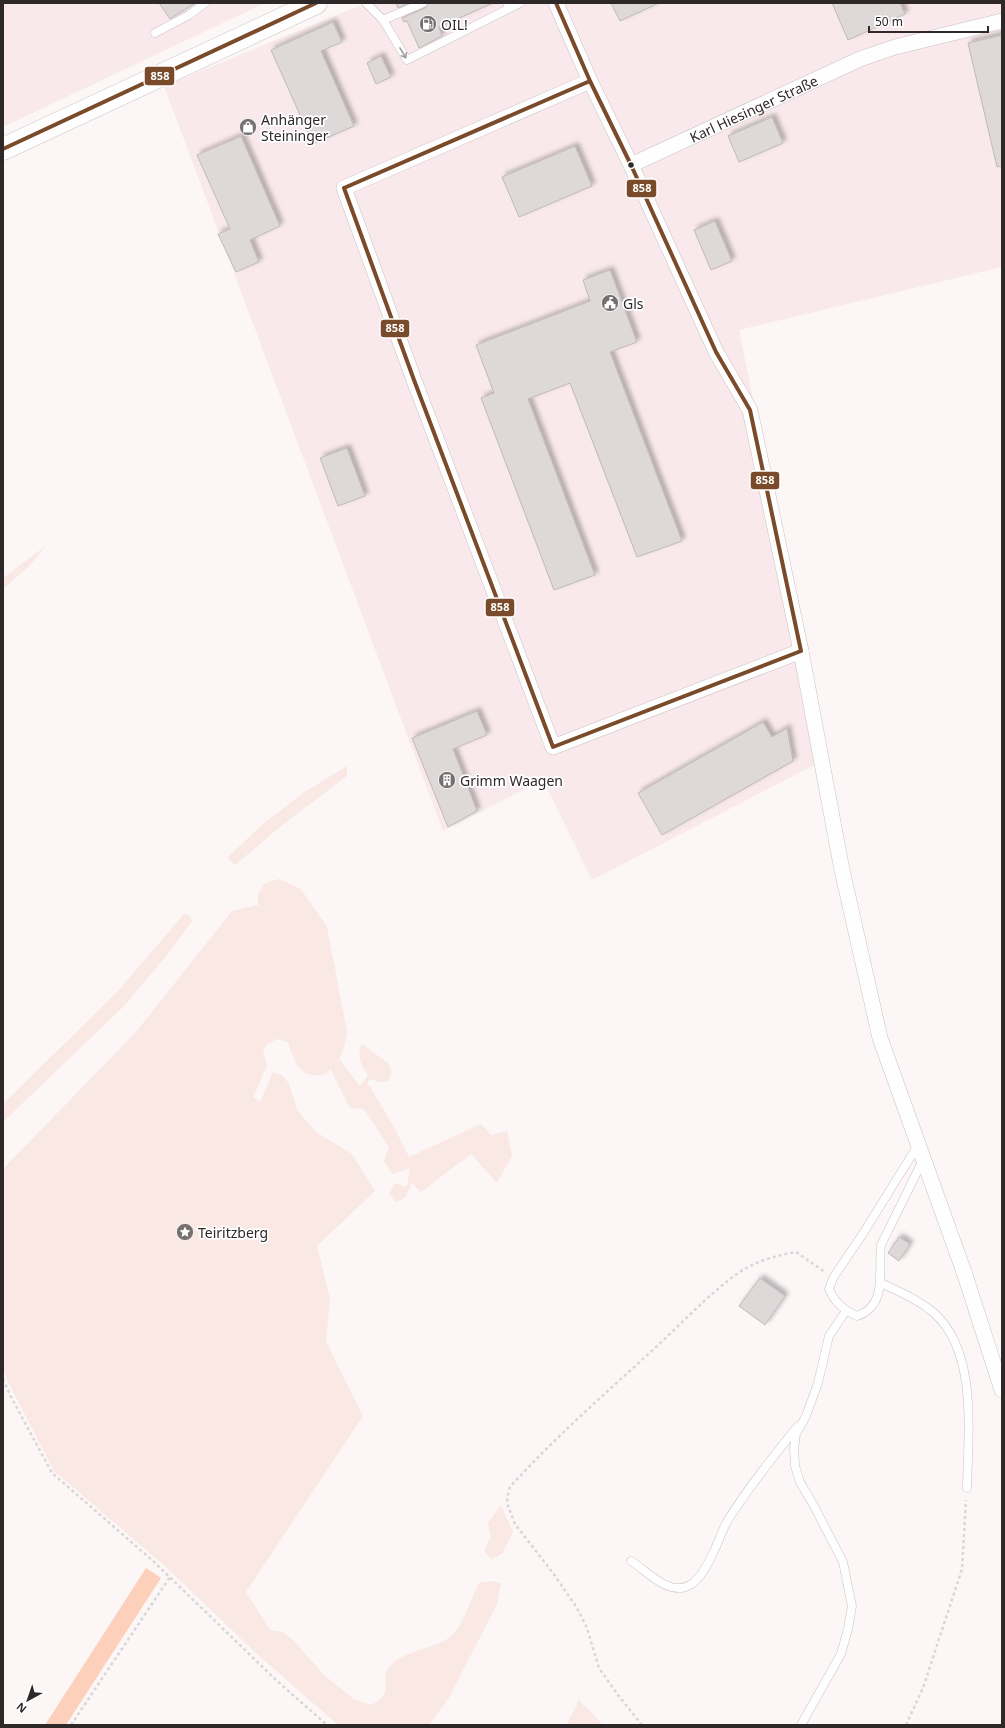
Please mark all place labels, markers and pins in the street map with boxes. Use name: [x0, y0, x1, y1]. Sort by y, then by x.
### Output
fuel station icon: OIL!: [418, 14, 438, 34]
place label: OIL!: [441, 15, 468, 34]
place label: Anhänger Steininger: [261, 110, 329, 145]
shop icon: Anhänger Steininger: [238, 117, 258, 137]
unlabelled marker: [626, 160, 636, 170]
public building icon: Gls: [600, 293, 620, 313]
place label: Gls: [623, 294, 644, 313]
building icon: Grimm Waagen: [437, 770, 457, 790]
place label: Grimm Waagen: [460, 771, 563, 790]
place icon: Teiritzberg: [175, 1222, 195, 1242]
place label: Teiritzberg: [198, 1223, 268, 1242]

